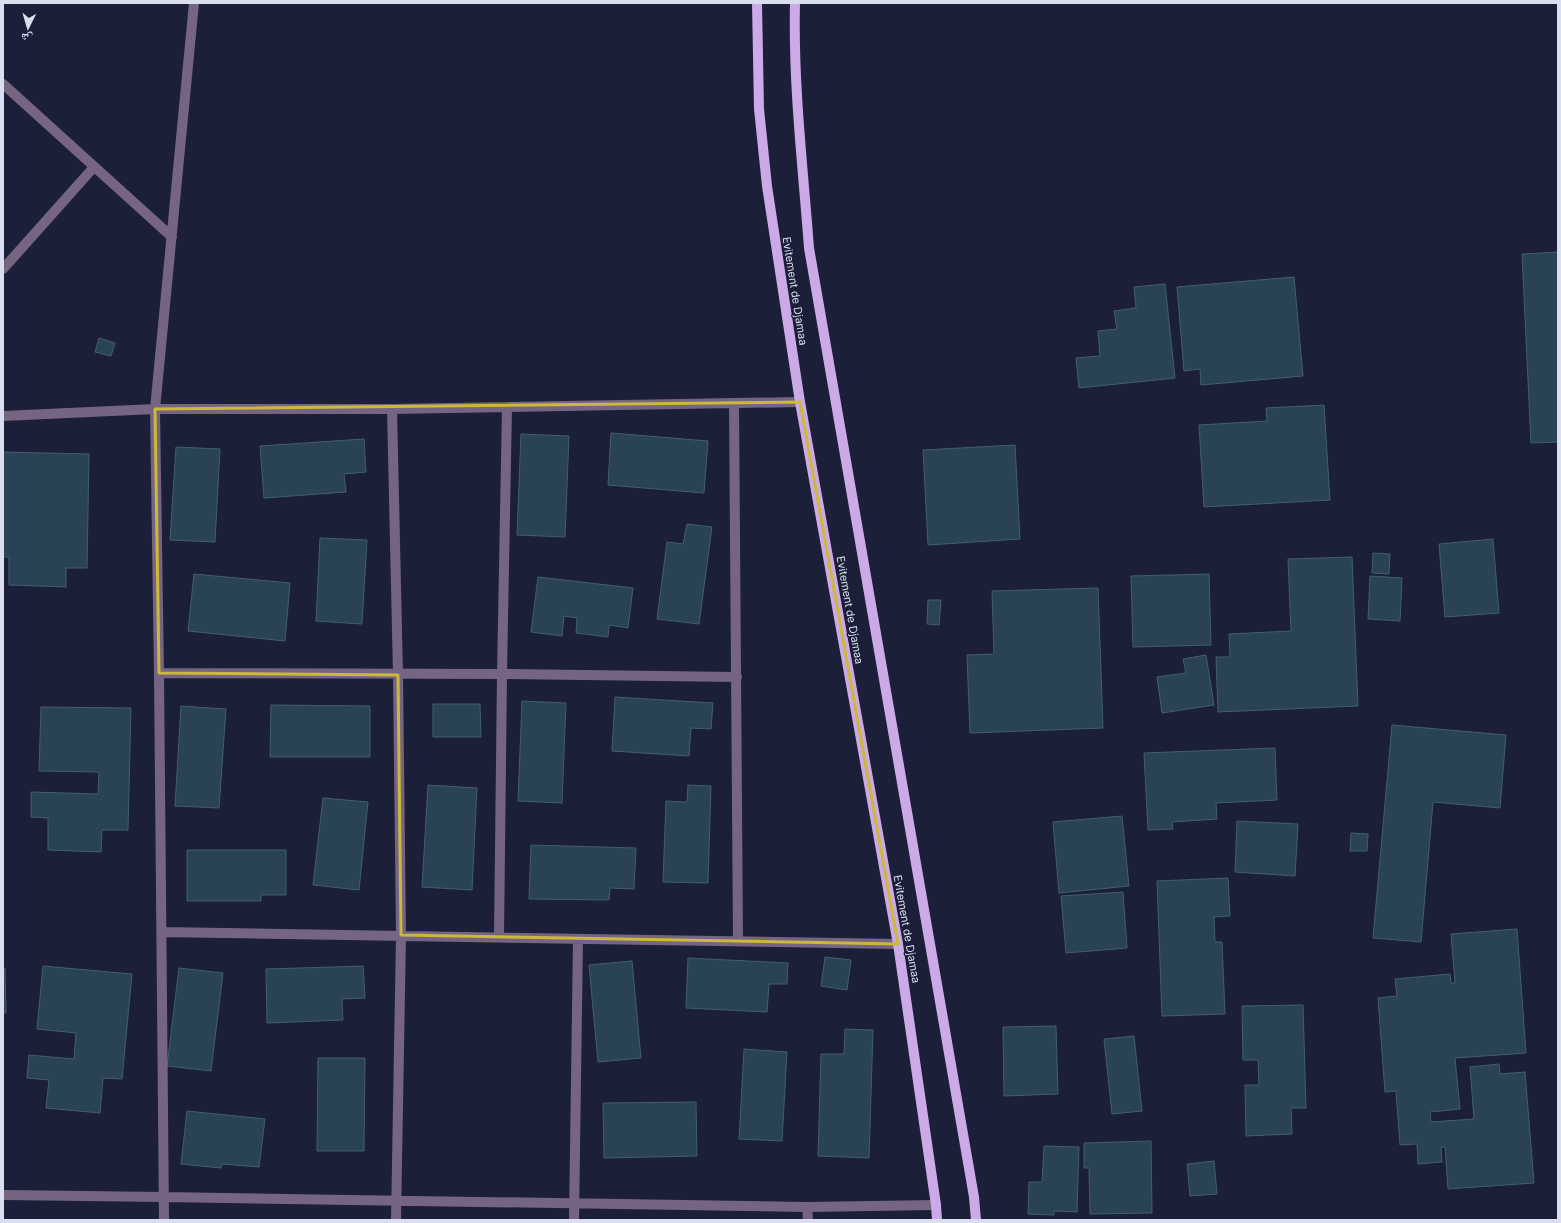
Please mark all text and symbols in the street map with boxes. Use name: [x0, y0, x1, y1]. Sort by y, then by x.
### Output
north arrow: [8, 8, 48, 48]
text: ش: [20, 29, 34, 45]
street label: Evitement de Djamaa: [780, 236, 810, 346]
street label: Evitement de Djamaa: [834, 555, 866, 665]
street label: Evitement de Djamaa: [891, 874, 923, 984]

